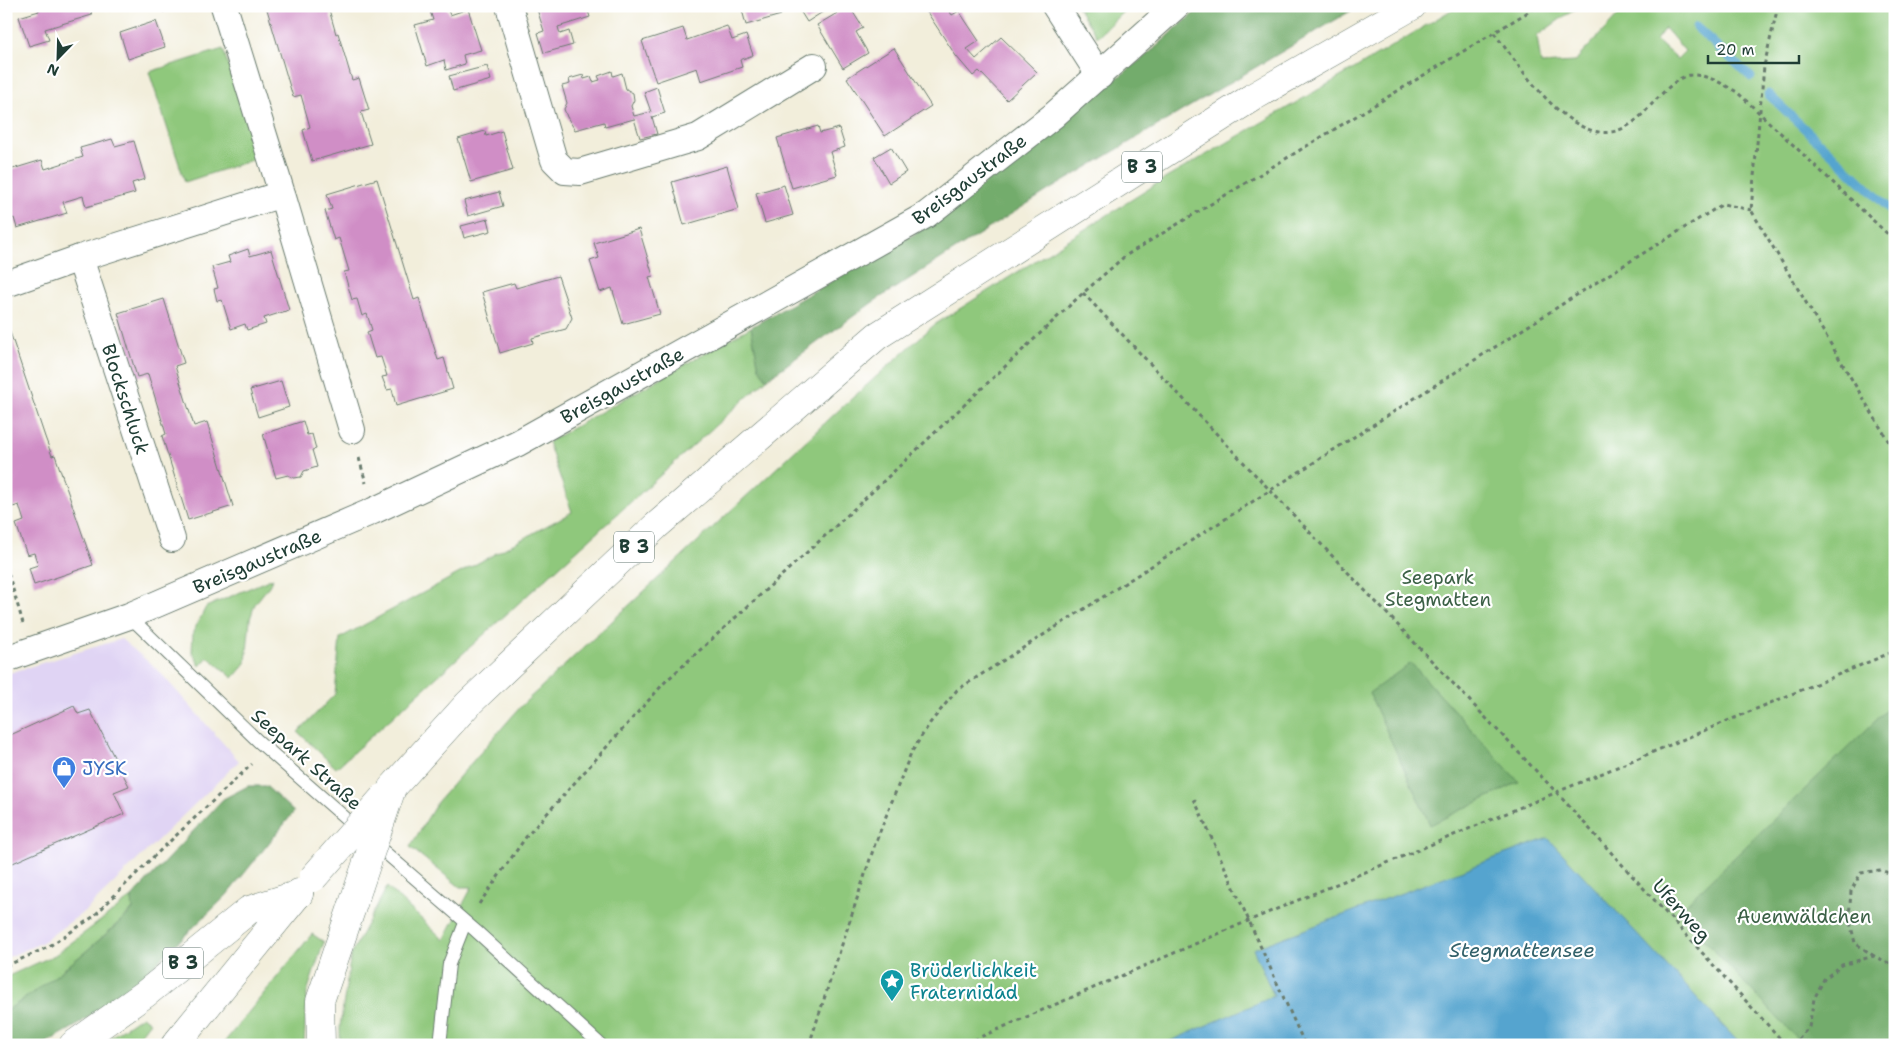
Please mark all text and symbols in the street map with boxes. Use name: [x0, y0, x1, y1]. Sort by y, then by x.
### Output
north arrow: [32, 32, 82, 82]
scale bar: [1708, 32, 1800, 64]
text: 20 m: [1716, 40, 1755, 60]
text: N: [44, 60, 62, 80]
street label: Breisgaustraße: [907, 128, 1032, 231]
road number: B 3: [1122, 152, 1162, 182]
street label: Blockschluck: [96, 341, 155, 458]
street label: Breisgaustraße: [556, 341, 688, 430]
street label: Breisgaustraße: [189, 523, 325, 600]
road number: B 3: [614, 532, 654, 562]
park label: Seepark Stegmatten: [1385, 565, 1491, 612]
street label: Seepark Straße: [246, 703, 367, 816]
shop icon: JYSK: [51, 755, 77, 789]
place label: JYSK: [82, 756, 127, 781]
street label: Uferweg: [1647, 874, 1716, 947]
park label: Auenwäldchen: [1737, 904, 1871, 929]
water label: Stegmattensee: [1449, 937, 1595, 963]
road number: B 3: [163, 948, 203, 978]
place label: Brüderlichkeit Fraternidad: [910, 958, 1037, 1005]
place icon: Brüderlichkeit Fraternidad: [879, 968, 905, 1002]

